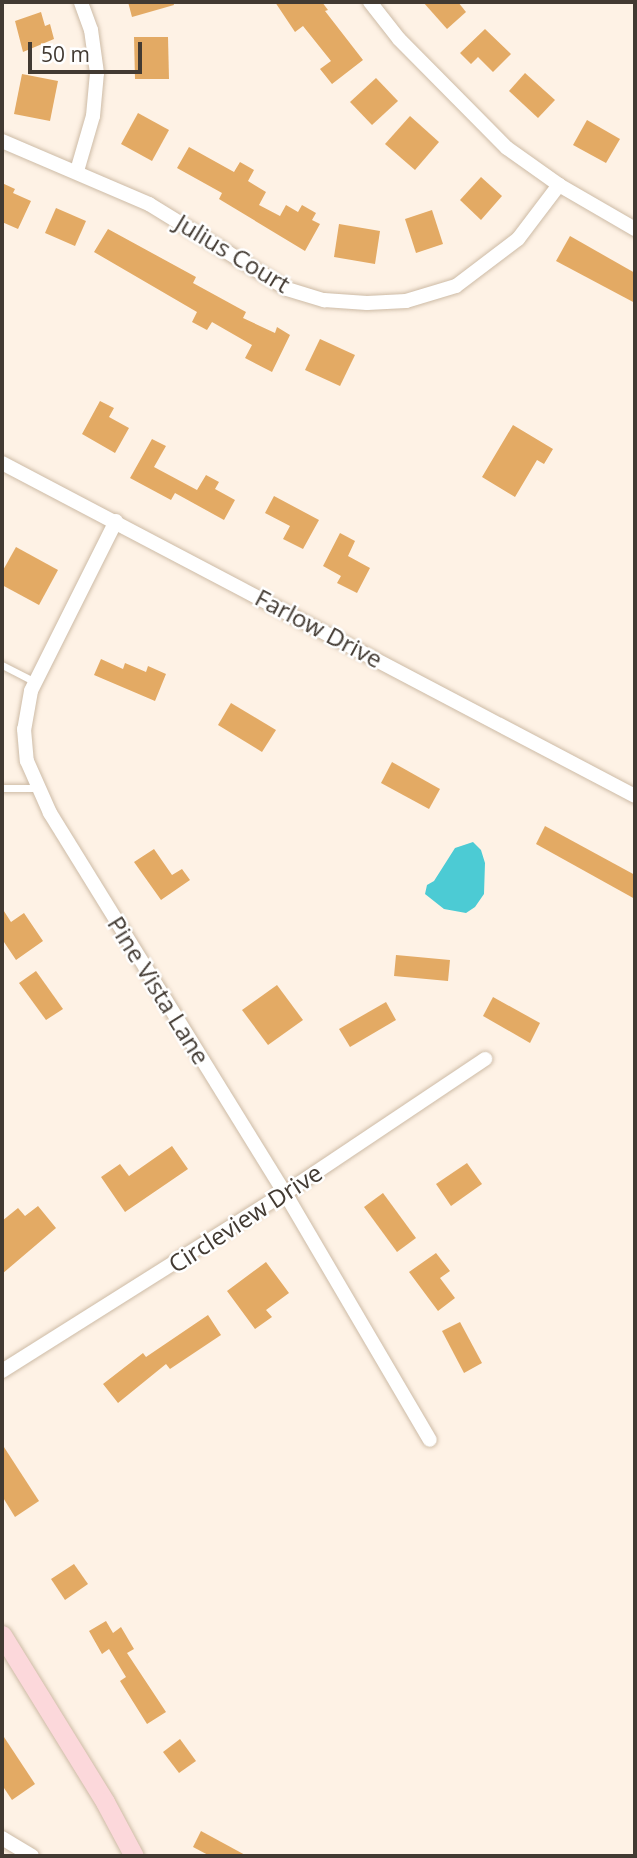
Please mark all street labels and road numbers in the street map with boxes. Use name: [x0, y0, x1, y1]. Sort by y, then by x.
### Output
street label: Julius Court: [171, 208, 295, 298]
street label: Farlow Drive: [251, 583, 387, 673]
street label: Pine Vista Lane: [102, 911, 216, 1069]
street label: Circleview Drive: [163, 1158, 327, 1278]

